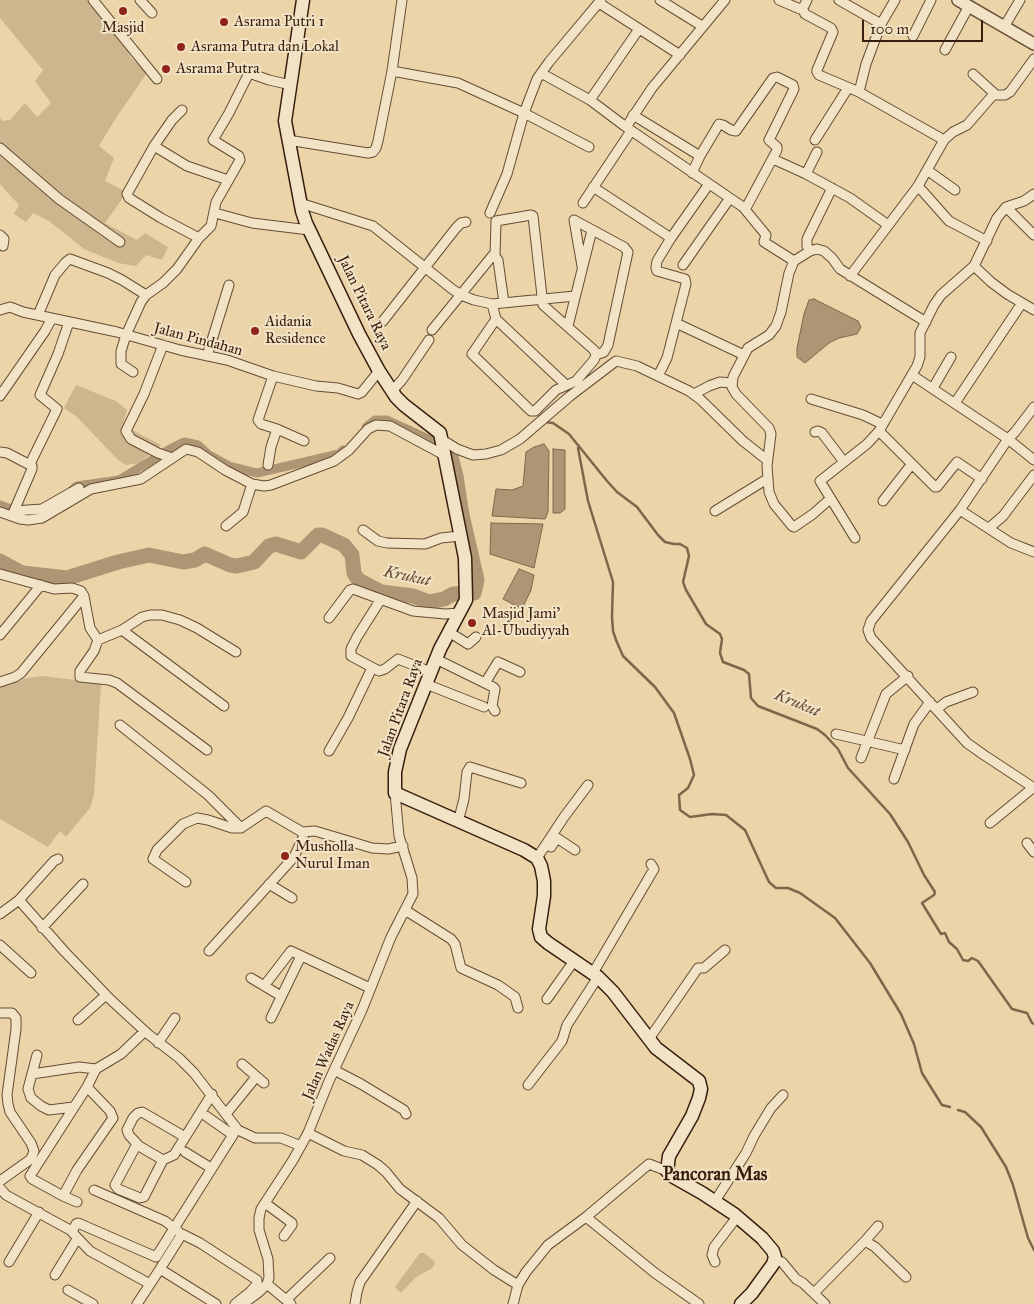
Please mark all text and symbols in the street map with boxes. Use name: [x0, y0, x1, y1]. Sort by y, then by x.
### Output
marker: Masjid: [117, 5, 129, 17]
scale bar: [864, 10, 985, 42]
place label: Asrama Putri 1: [234, 13, 324, 31]
marker: Asrama Putri 1: [218, 16, 230, 28]
place label: Masjid: [102, 19, 144, 37]
text: 100 m: [870, 20, 909, 38]
place label: Asrama Putra dan Lokal: [191, 38, 339, 56]
marker: Asrama Putra dan Lokal: [175, 41, 187, 53]
place label: Asrama Putra: [176, 60, 260, 78]
marker: Asrama Putra: [160, 63, 172, 75]
street label: Jalan Pitara Raya: [333, 253, 395, 353]
place label: Aidania Residence: [265, 313, 326, 348]
street label: Jalan Pindahan: [152, 319, 244, 361]
marker: Aidania Residence: [249, 325, 261, 337]
water label: Krukut: [382, 563, 432, 591]
place label: Masjid Jami' Al-Ubudiyyah: [482, 605, 570, 640]
marker: Masjid Jami' Al-Ubudiyyah: [466, 617, 478, 629]
street label: Jalan Pitara Raya: [375, 656, 427, 760]
water label: Krukut: [772, 686, 822, 722]
place label: Musholla Nurul Iman: [295, 838, 370, 873]
marker: Musholla Nurul Iman: [279, 850, 291, 862]
street label: Jalan Wadas Raya: [299, 999, 359, 1103]
district label: Pancoran Mas: [663, 1165, 767, 1187]

